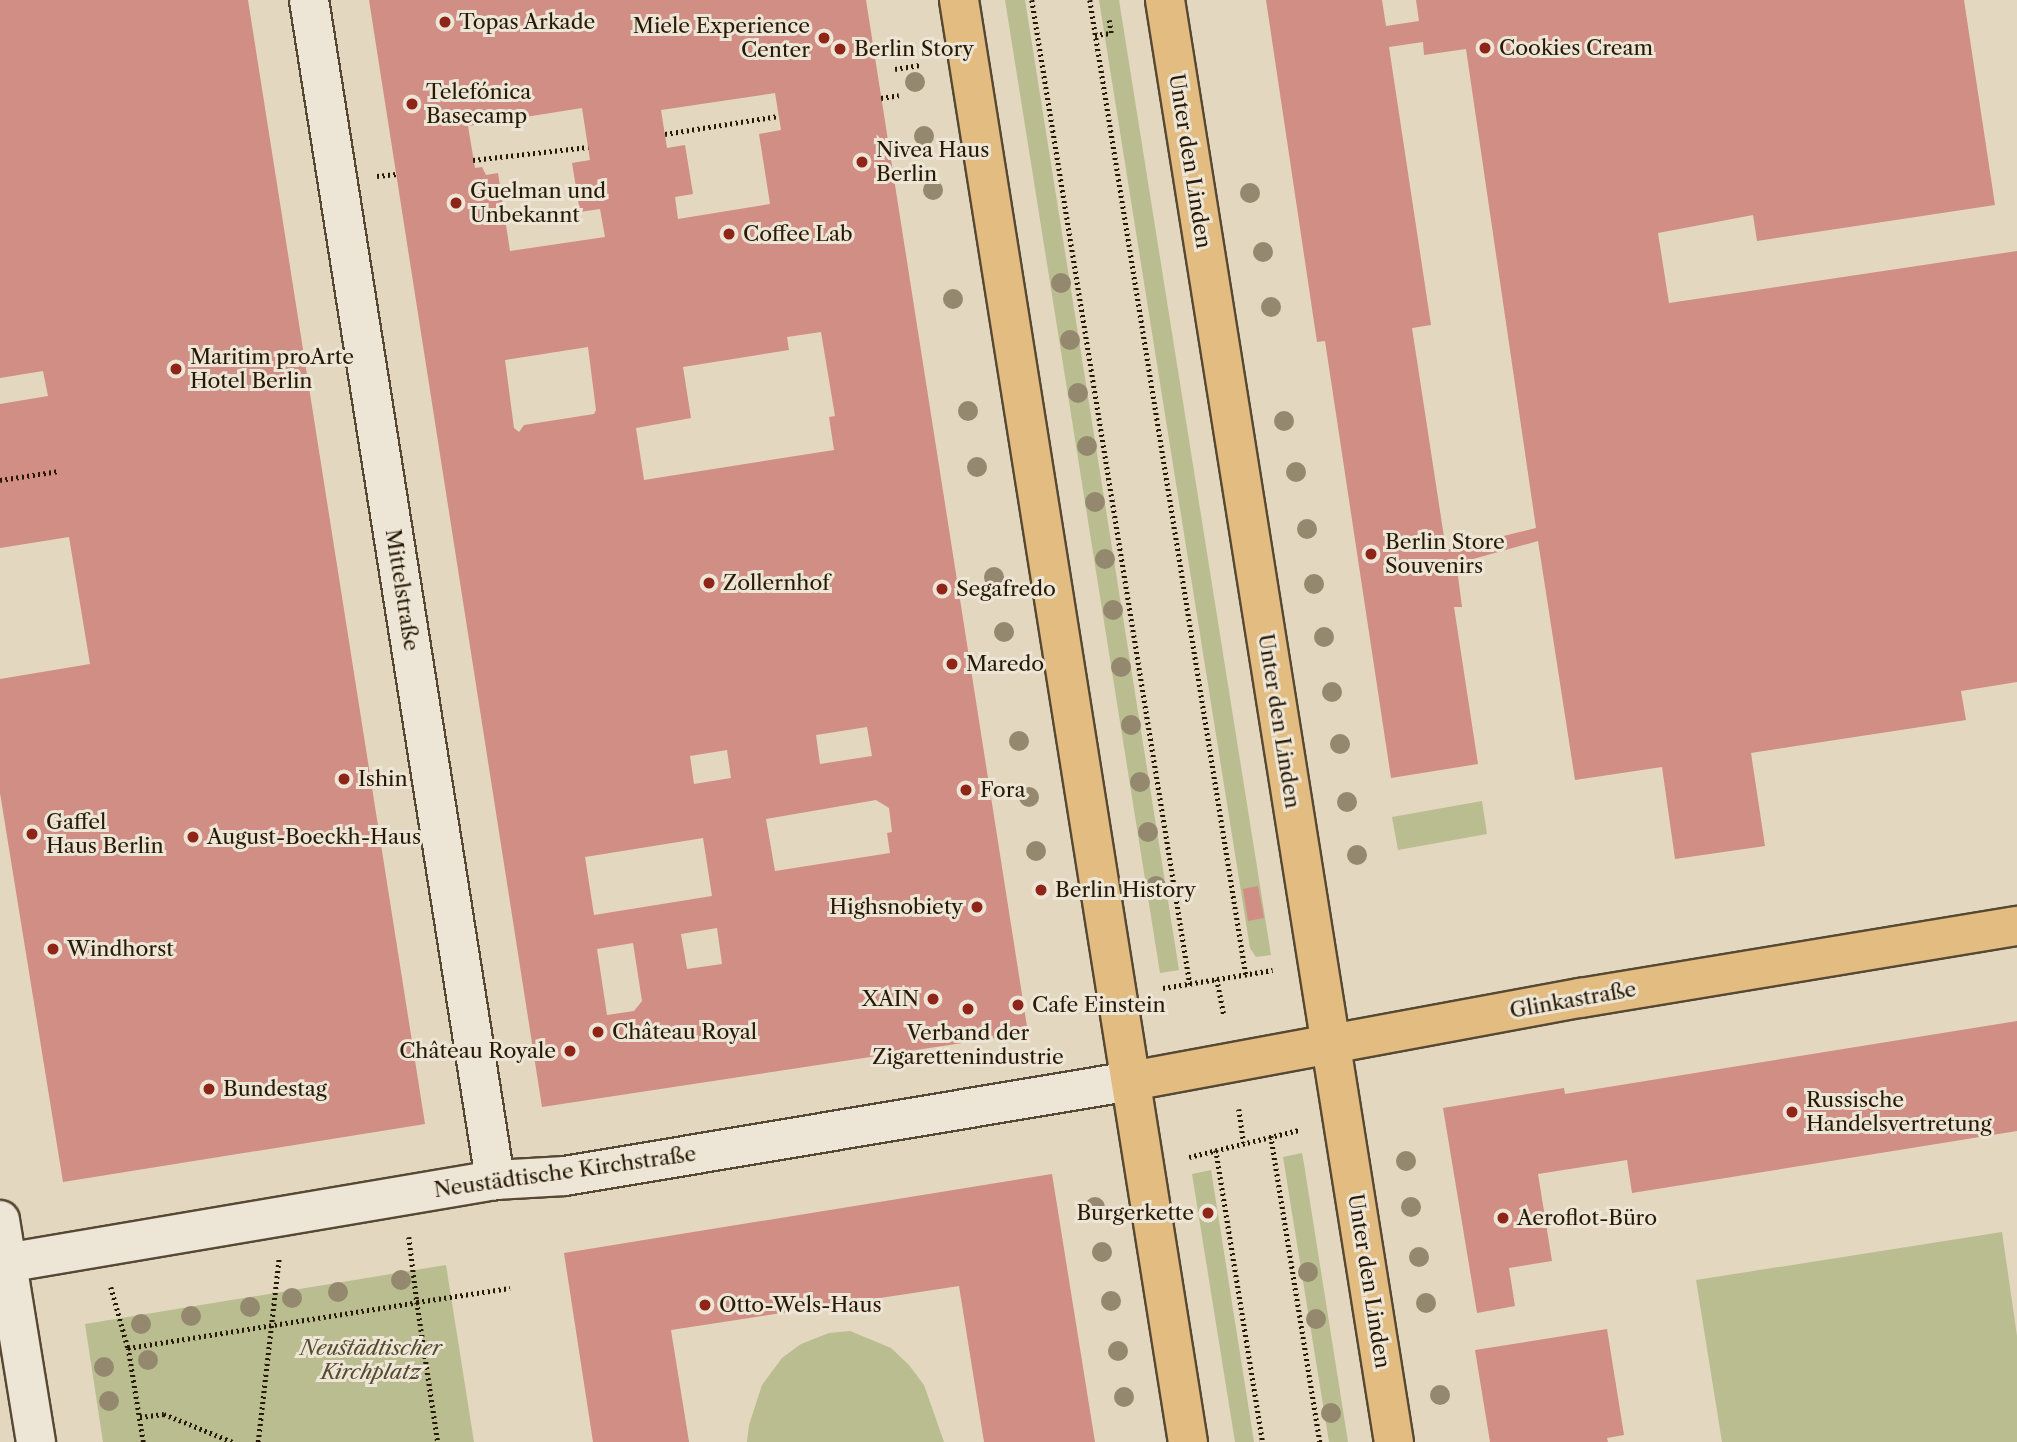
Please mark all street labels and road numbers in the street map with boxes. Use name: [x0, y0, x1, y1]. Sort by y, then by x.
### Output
street label: Unter den Linden: [1164, 72, 1216, 250]
street label: Mittelstraße: [380, 527, 424, 653]
street label: Unter den Linden: [1253, 632, 1305, 810]
street label: Glinkastraße: [1508, 976, 1638, 1024]
street label: Neustädtische Kirchstraße: [432, 1141, 698, 1203]
street label: Unter den Linden: [1343, 1192, 1395, 1370]

